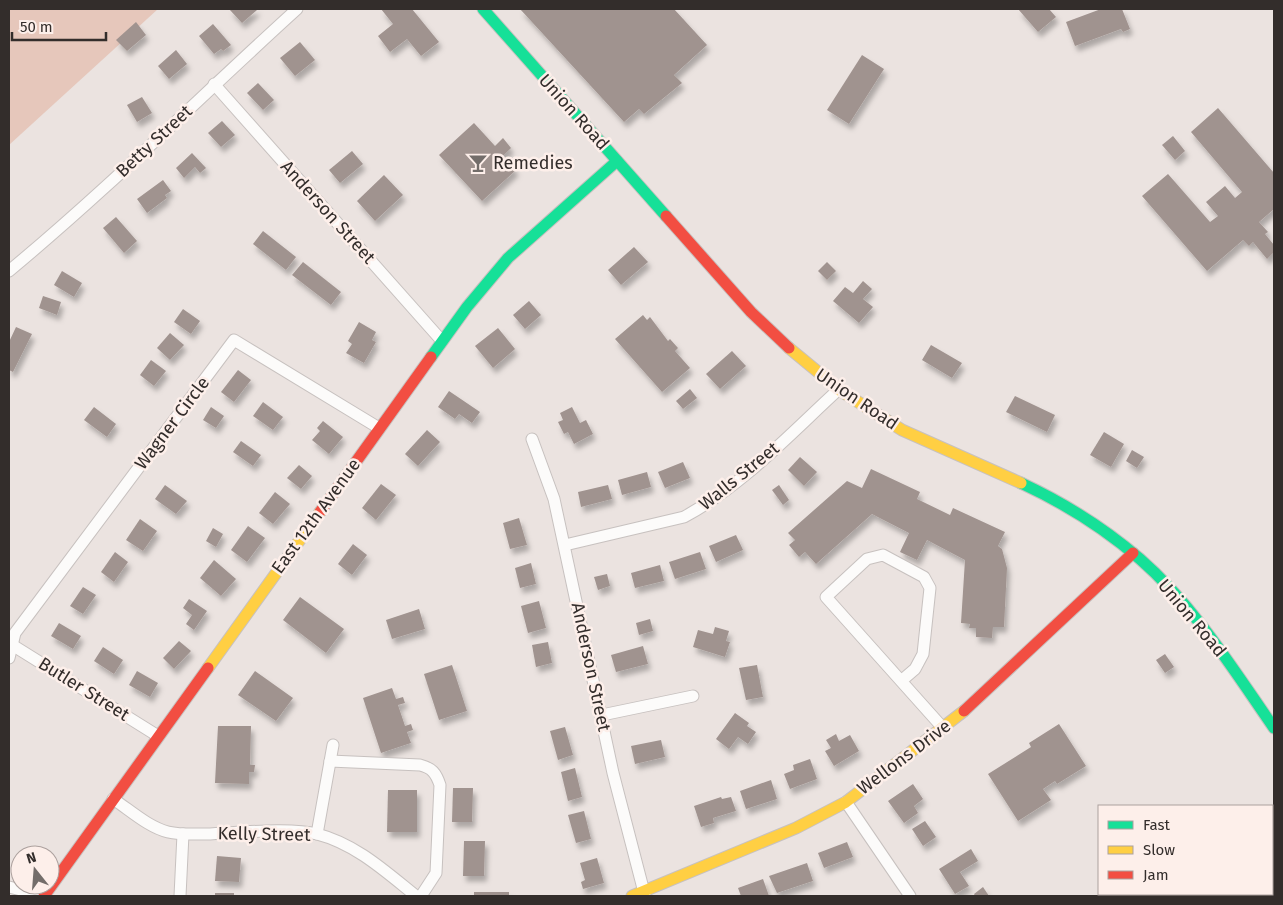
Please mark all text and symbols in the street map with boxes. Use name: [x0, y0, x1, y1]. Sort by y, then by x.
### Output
scale bar: [12, 10, 106, 42]
text: 50 m: [20, 18, 53, 36]
street label: Union Road: [534, 69, 614, 155]
street label: Betty Street: [111, 100, 197, 182]
bar icon: Remedies: [467, 152, 489, 174]
place label: Remedies: [493, 152, 573, 174]
street label: Anderson Street: [276, 156, 380, 268]
street label: Union Road: [812, 363, 902, 435]
street label: Wagner Circle: [130, 372, 214, 474]
street label: Walls Street: [695, 437, 784, 515]
street label: East 12th Avenue: [267, 454, 365, 578]
street label: Union Road: [1153, 575, 1231, 661]
street label: Anderson Street: [567, 601, 616, 734]
street label: Butler Street: [34, 652, 134, 726]
street label: Wellons Drive: [853, 715, 955, 799]
legend: [1098, 805, 1273, 895]
text: Fast: [1143, 816, 1170, 834]
street label: Kelly Street: [217, 822, 311, 846]
text: Slow: [1143, 841, 1175, 859]
north arrow: [10, 845, 60, 895]
text: N: [24, 849, 38, 868]
text: Jam: [1143, 866, 1169, 884]

